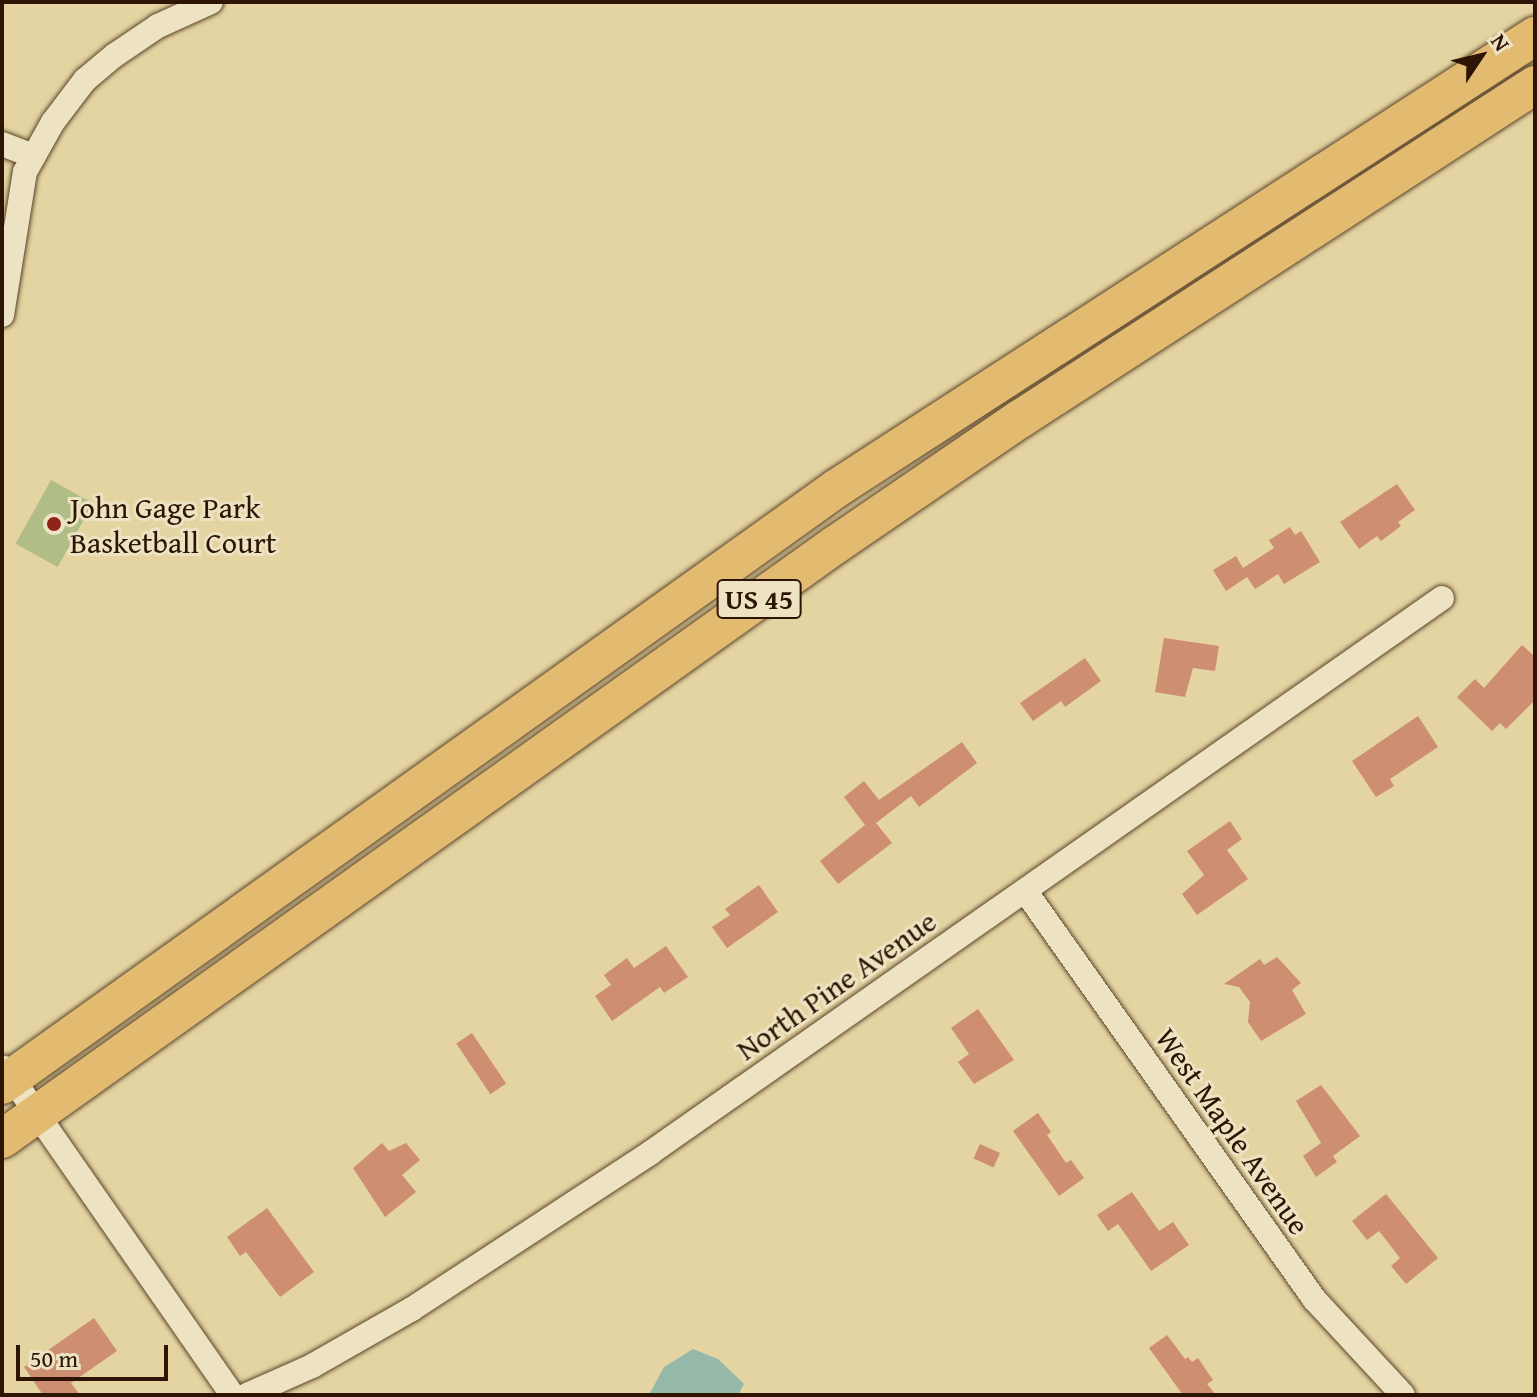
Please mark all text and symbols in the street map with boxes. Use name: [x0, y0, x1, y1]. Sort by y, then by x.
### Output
north arrow: [1441, 16, 1521, 96]
text: N: [1483, 27, 1518, 57]
place label: John Gage Park Basketball Court: [70, 489, 276, 560]
marker: John Gage Park Basketball Court: [45, 515, 63, 533]
road number: US 45: [715, 575, 803, 623]
street label: North Pine Avenue: [729, 903, 943, 1067]
street label: West Maple Avenue: [1148, 1021, 1318, 1241]
scale bar: [20, 1329, 172, 1379]
text: 50 m: [30, 1341, 78, 1376]

